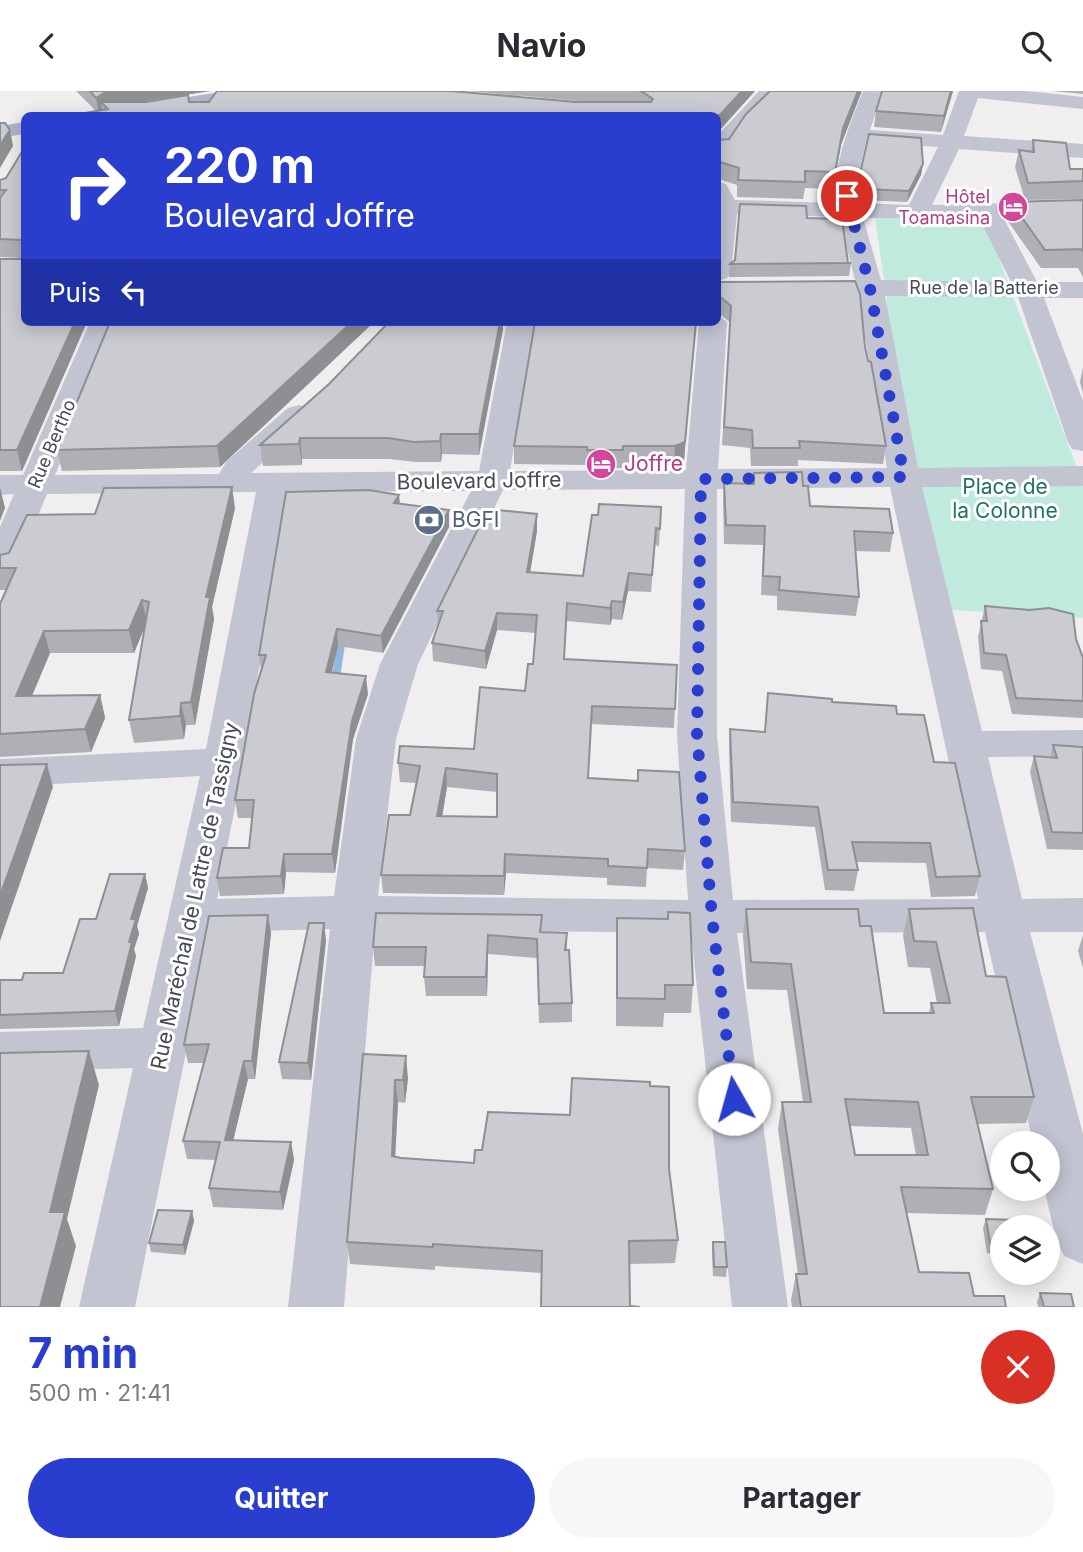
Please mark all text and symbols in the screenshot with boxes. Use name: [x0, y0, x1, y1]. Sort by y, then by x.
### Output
text: Navio: [497, 26, 586, 65]
icon: back: [28, 27, 66, 65]
icon: search: [1017, 27, 1055, 65]
text: 220 m: [164, 136, 315, 195]
icon: right: [49, 140, 140, 231]
pin: [817, 166, 877, 226]
icon: arrive: [828, 177, 866, 215]
place label: Hôtel Toamasina: [898, 186, 990, 228]
hotel icon: Hôtel Toamasina: [996, 190, 1030, 224]
text: Boulevard Joffre: [164, 196, 415, 235]
icon: left: [115, 273, 153, 311]
text: Puis: [49, 277, 101, 308]
street label: Rue de la Batterie: [909, 277, 1059, 298]
street label: Rue Bertho: [23, 396, 80, 491]
hotel icon: Joffre: [584, 447, 618, 481]
place label: Joffre: [624, 451, 683, 476]
street label: Boulevard Joffre: [396, 467, 561, 494]
park label: Place de la Colonne: [952, 474, 1058, 523]
bank icon: BGFI: [412, 503, 446, 537]
place label: BGFI: [452, 507, 499, 532]
street label: Rue Maréchal de Lattre de Tassigny: [145, 720, 244, 1072]
position arrow: [697, 1062, 771, 1136]
map controls: [990, 1131, 1060, 1285]
button: search: [990, 1131, 1060, 1201]
button: layers: [990, 1215, 1060, 1285]
text: 7 min: [28, 1327, 138, 1378]
button: close: [981, 1330, 1055, 1404]
text: 500 m · 21:41: [28, 1379, 171, 1407]
button: Quitter: [28, 1458, 535, 1538]
button: Partager: [549, 1458, 1055, 1538]

